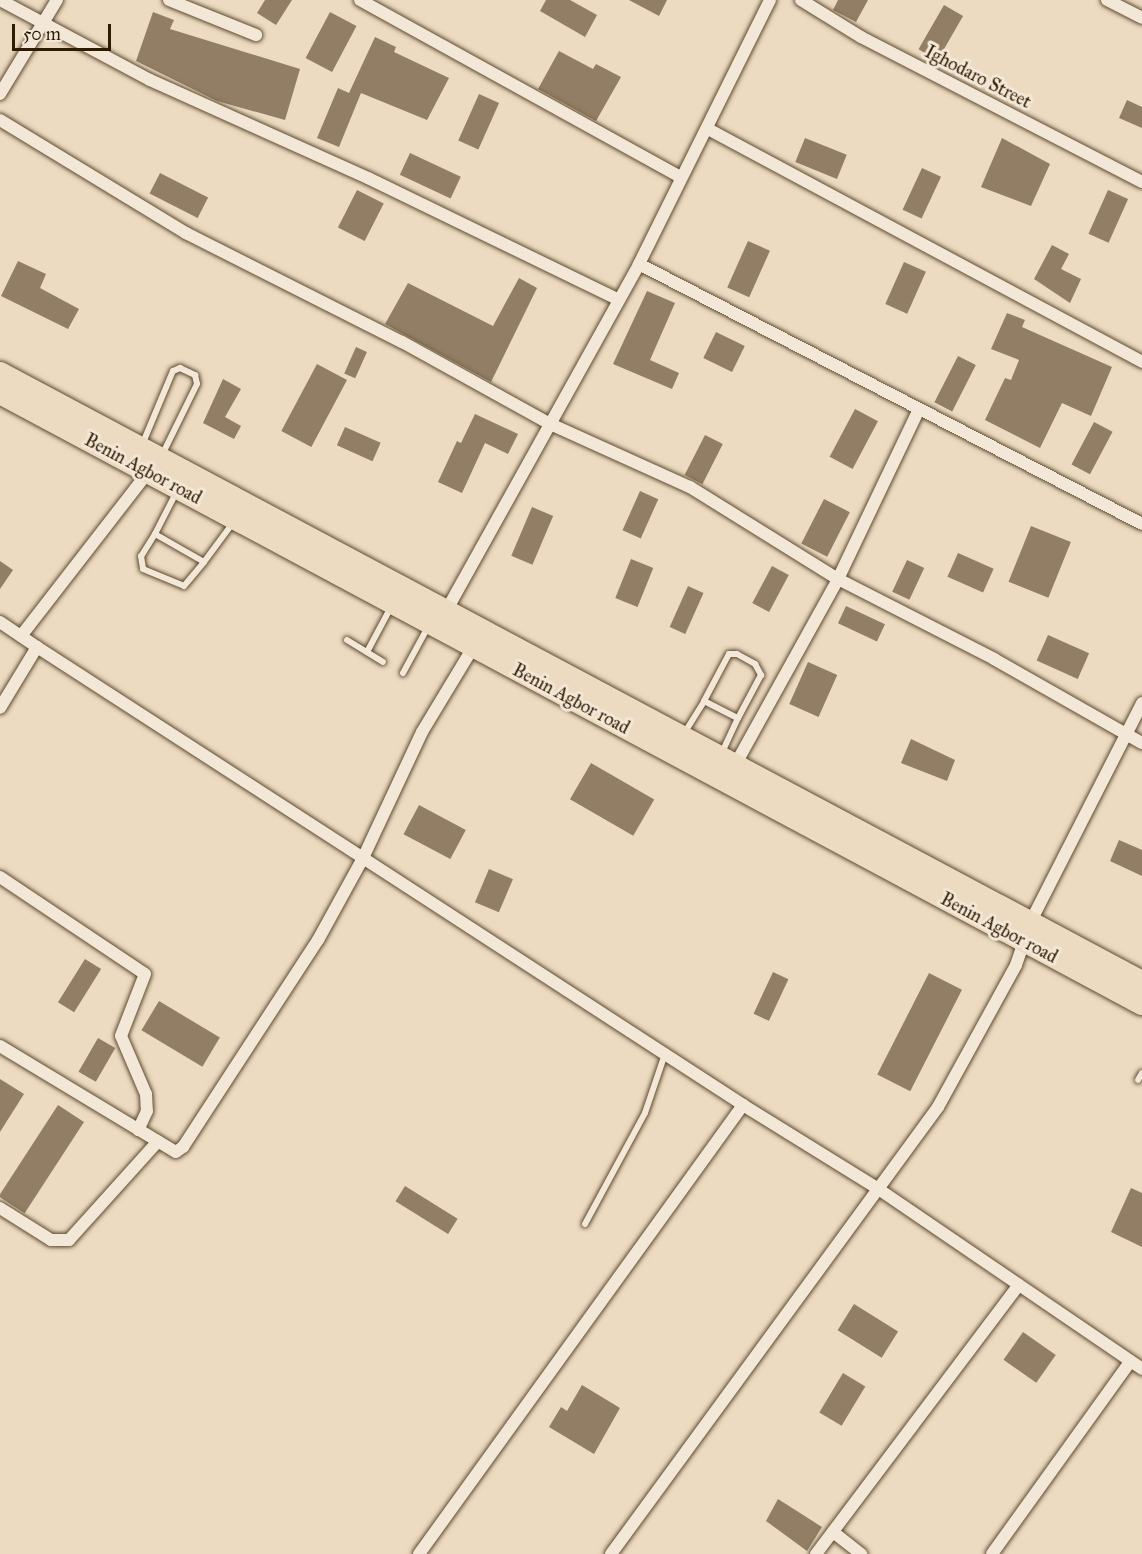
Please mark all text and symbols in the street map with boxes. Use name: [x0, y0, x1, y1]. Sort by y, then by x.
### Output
scale bar: [15, 12, 114, 50]
text: 50 m: [23, 23, 61, 45]
street label: Ighodaro Street: [921, 41, 1035, 113]
street label: Benin Agbor road: [81, 429, 205, 509]
street label: Benin Agbor road: [509, 659, 633, 739]
street label: Benin Agbor road: [937, 888, 1061, 968]

